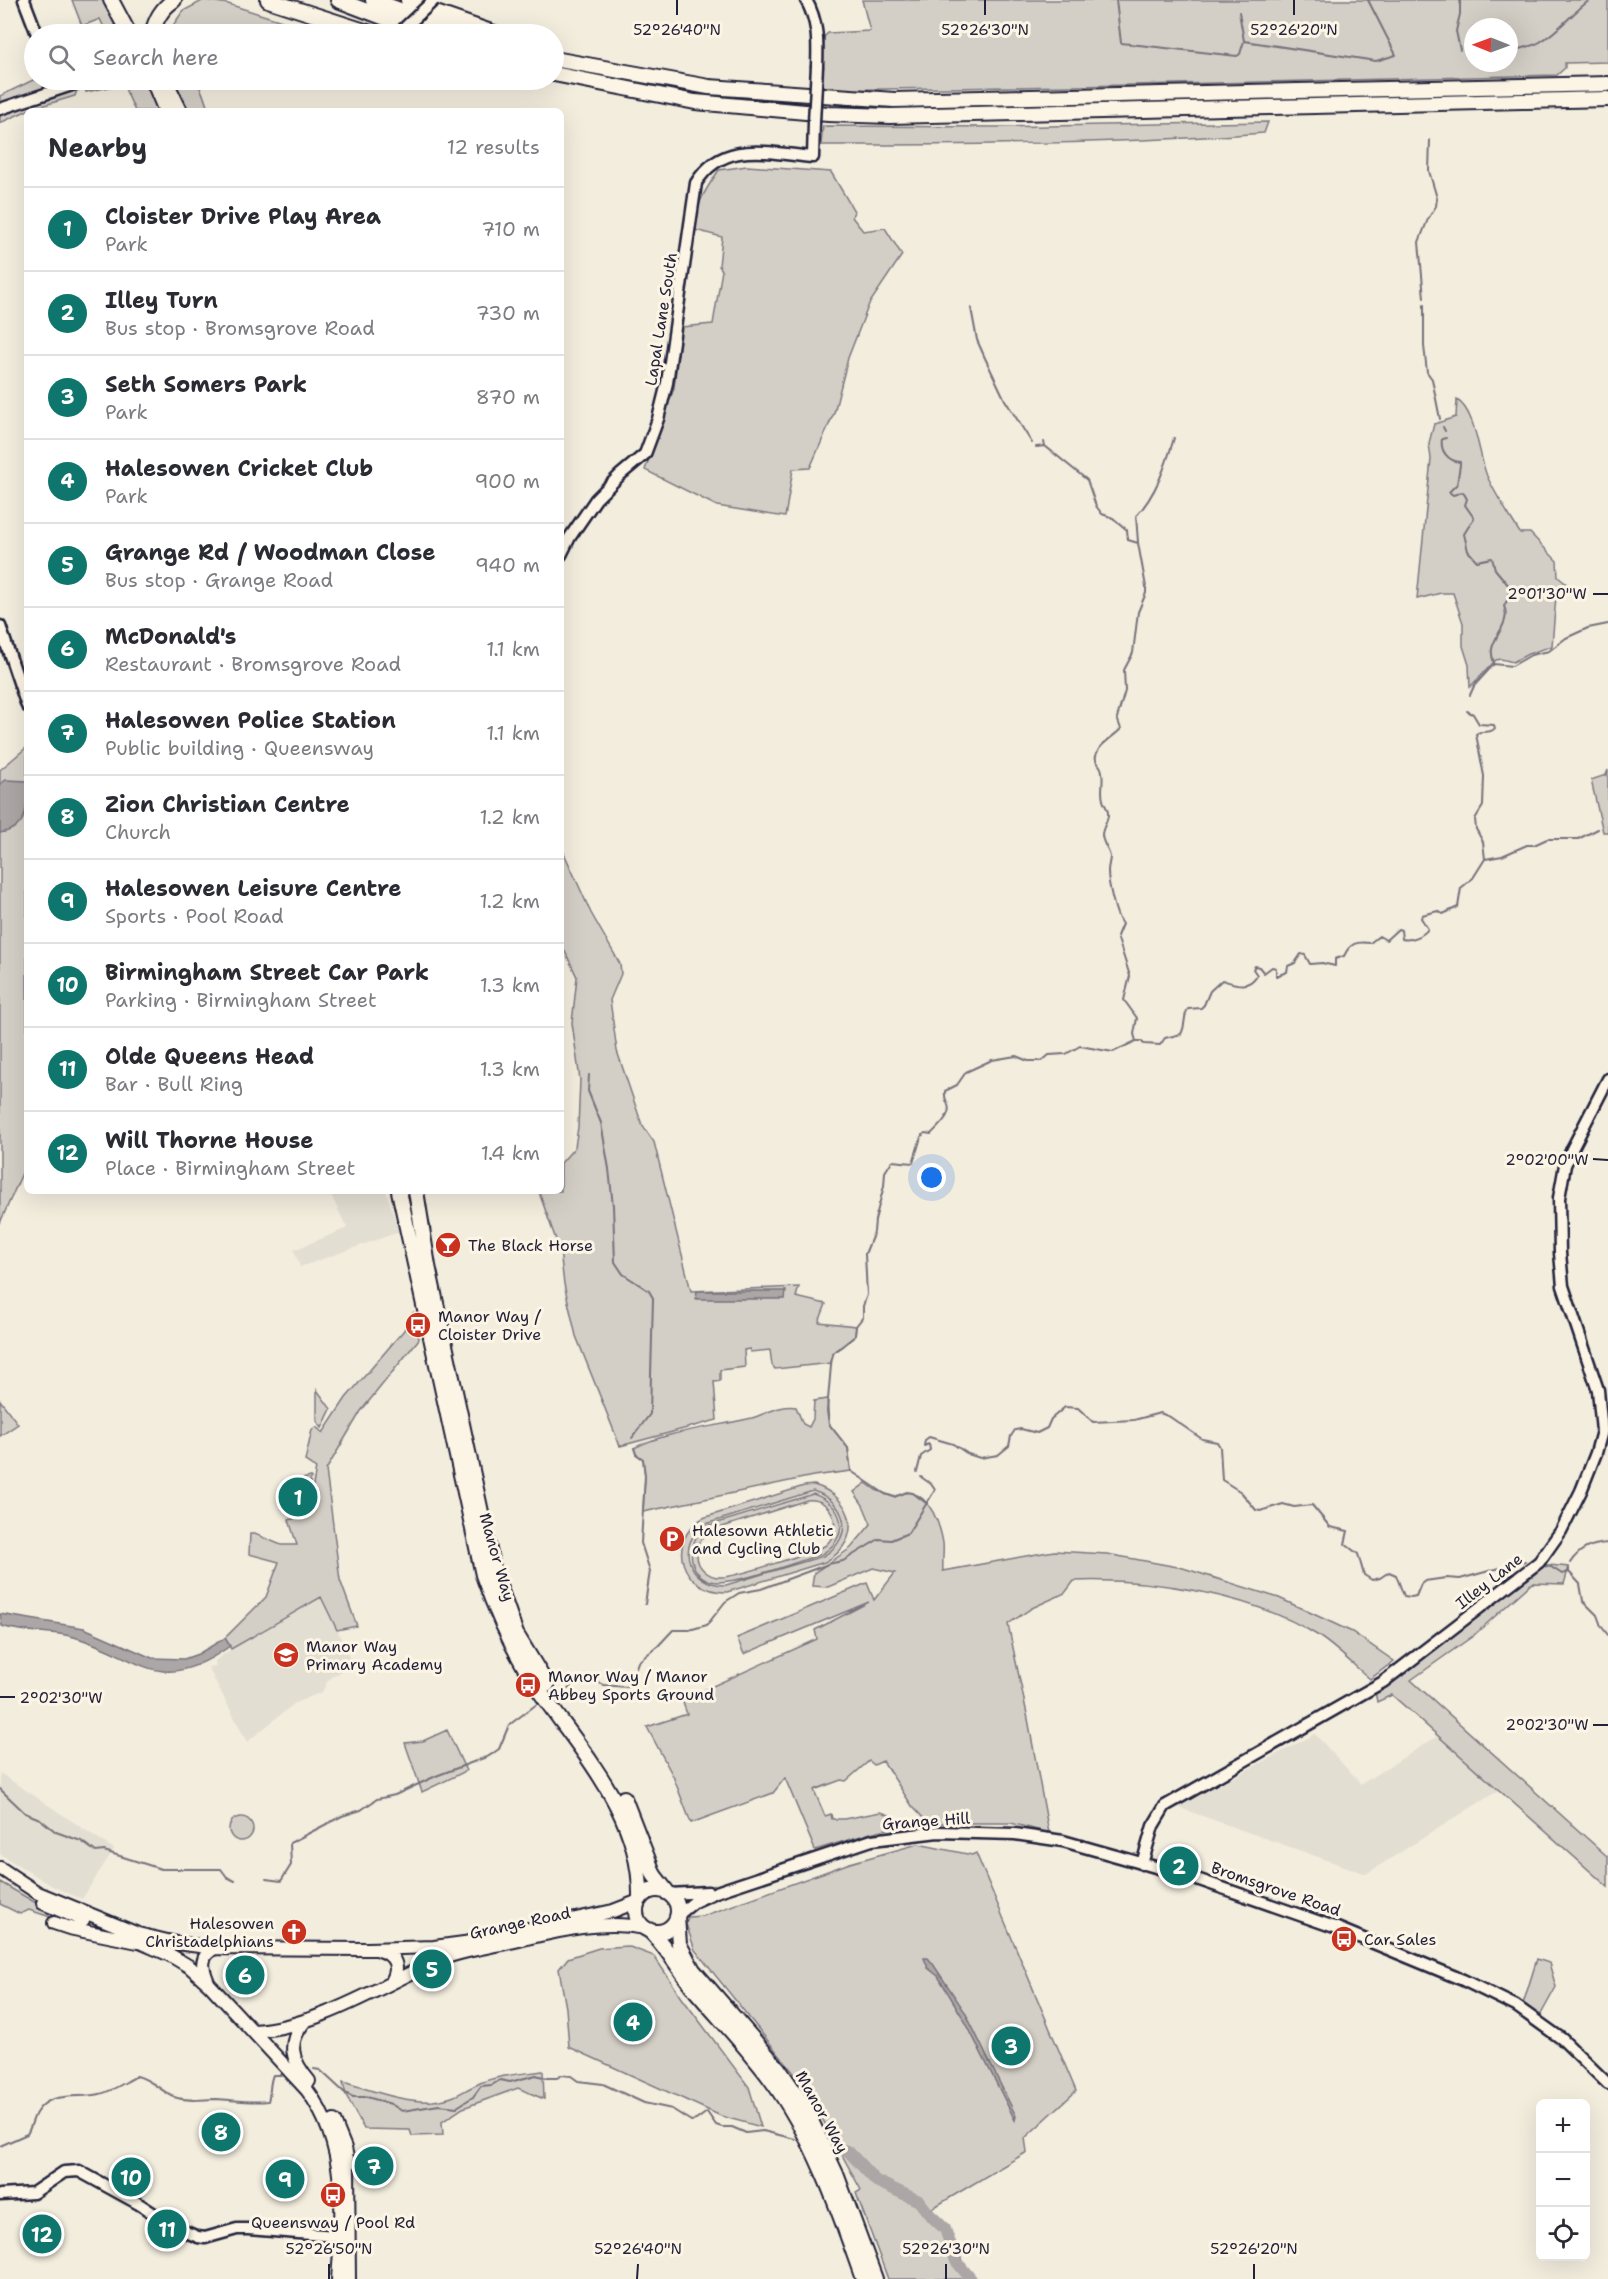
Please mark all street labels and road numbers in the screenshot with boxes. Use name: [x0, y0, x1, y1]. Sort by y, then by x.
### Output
street label: Lapal Lane South: [640, 251, 682, 387]
street label: Manor Way: [474, 1510, 520, 1604]
street label: Illey Lane: [1451, 1548, 1527, 1614]
street label: Grange Hill: [881, 1807, 971, 1835]
street label: Bromsgrove Road: [1208, 1857, 1344, 1921]
street label: Grange Road: [468, 1902, 572, 1944]
street label: Manor Way: [791, 2067, 853, 2157]

